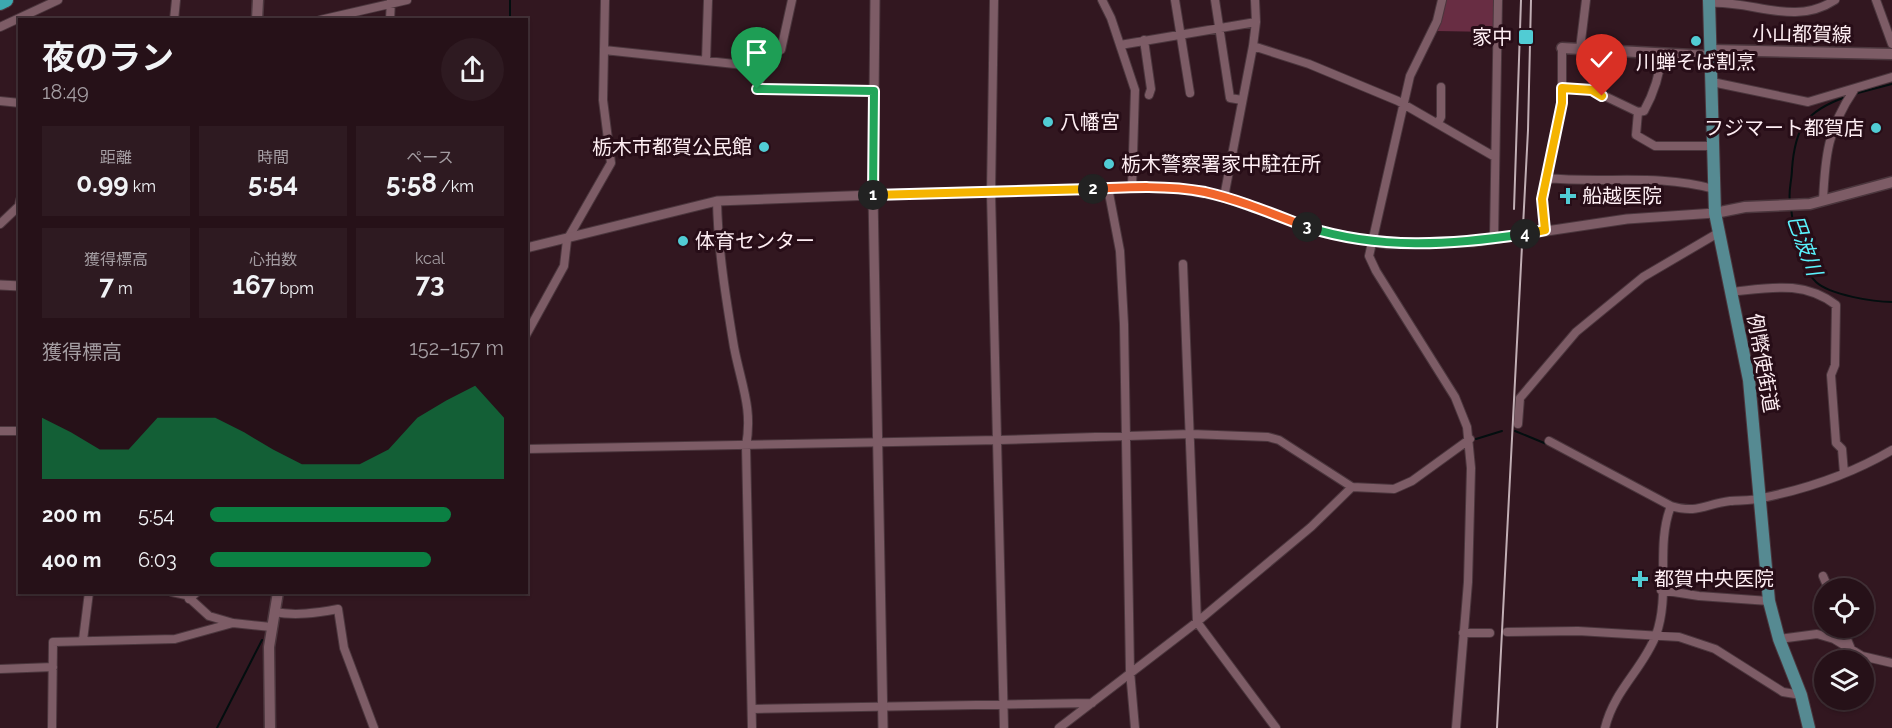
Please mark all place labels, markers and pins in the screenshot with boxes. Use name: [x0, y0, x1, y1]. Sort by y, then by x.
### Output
place label: 家中: [1472, 25, 1512, 49]
pin: [731, 27, 782, 89]
marker: 家中: [1517, 28, 1535, 46]
pin: [1576, 34, 1627, 96]
marker: 川蝉そば割烹: [1689, 34, 1703, 48]
place label: 川蝉そば割烹: [1636, 50, 1756, 74]
place label: 八幡宮: [1060, 110, 1120, 134]
marker: 八幡宮: [1041, 115, 1055, 129]
place label: フジマート都賀店: [1704, 116, 1864, 140]
marker: フジマート都賀店: [1869, 121, 1883, 135]
place label: 栃木市都賀公民館: [592, 135, 752, 159]
marker: 栃木市都賀公民館: [757, 140, 771, 154]
place label: 栃木警察署家中駐在所: [1121, 152, 1321, 176]
marker: 栃木警察署家中駐在所: [1102, 157, 1116, 171]
pin: 2: [1078, 174, 1108, 204]
pin: 1: [858, 180, 888, 210]
place label: 船越医院: [1582, 184, 1662, 208]
marker: 船越医院: [1559, 187, 1577, 205]
pin: 3: [1292, 212, 1322, 242]
pin: 4: [1510, 219, 1540, 249]
place label: 体育センター: [695, 229, 815, 253]
marker: 体育センター: [676, 234, 690, 248]
place label: 都賀中央医院: [1654, 567, 1774, 591]
marker: 都賀中央医院: [1631, 570, 1649, 588]

